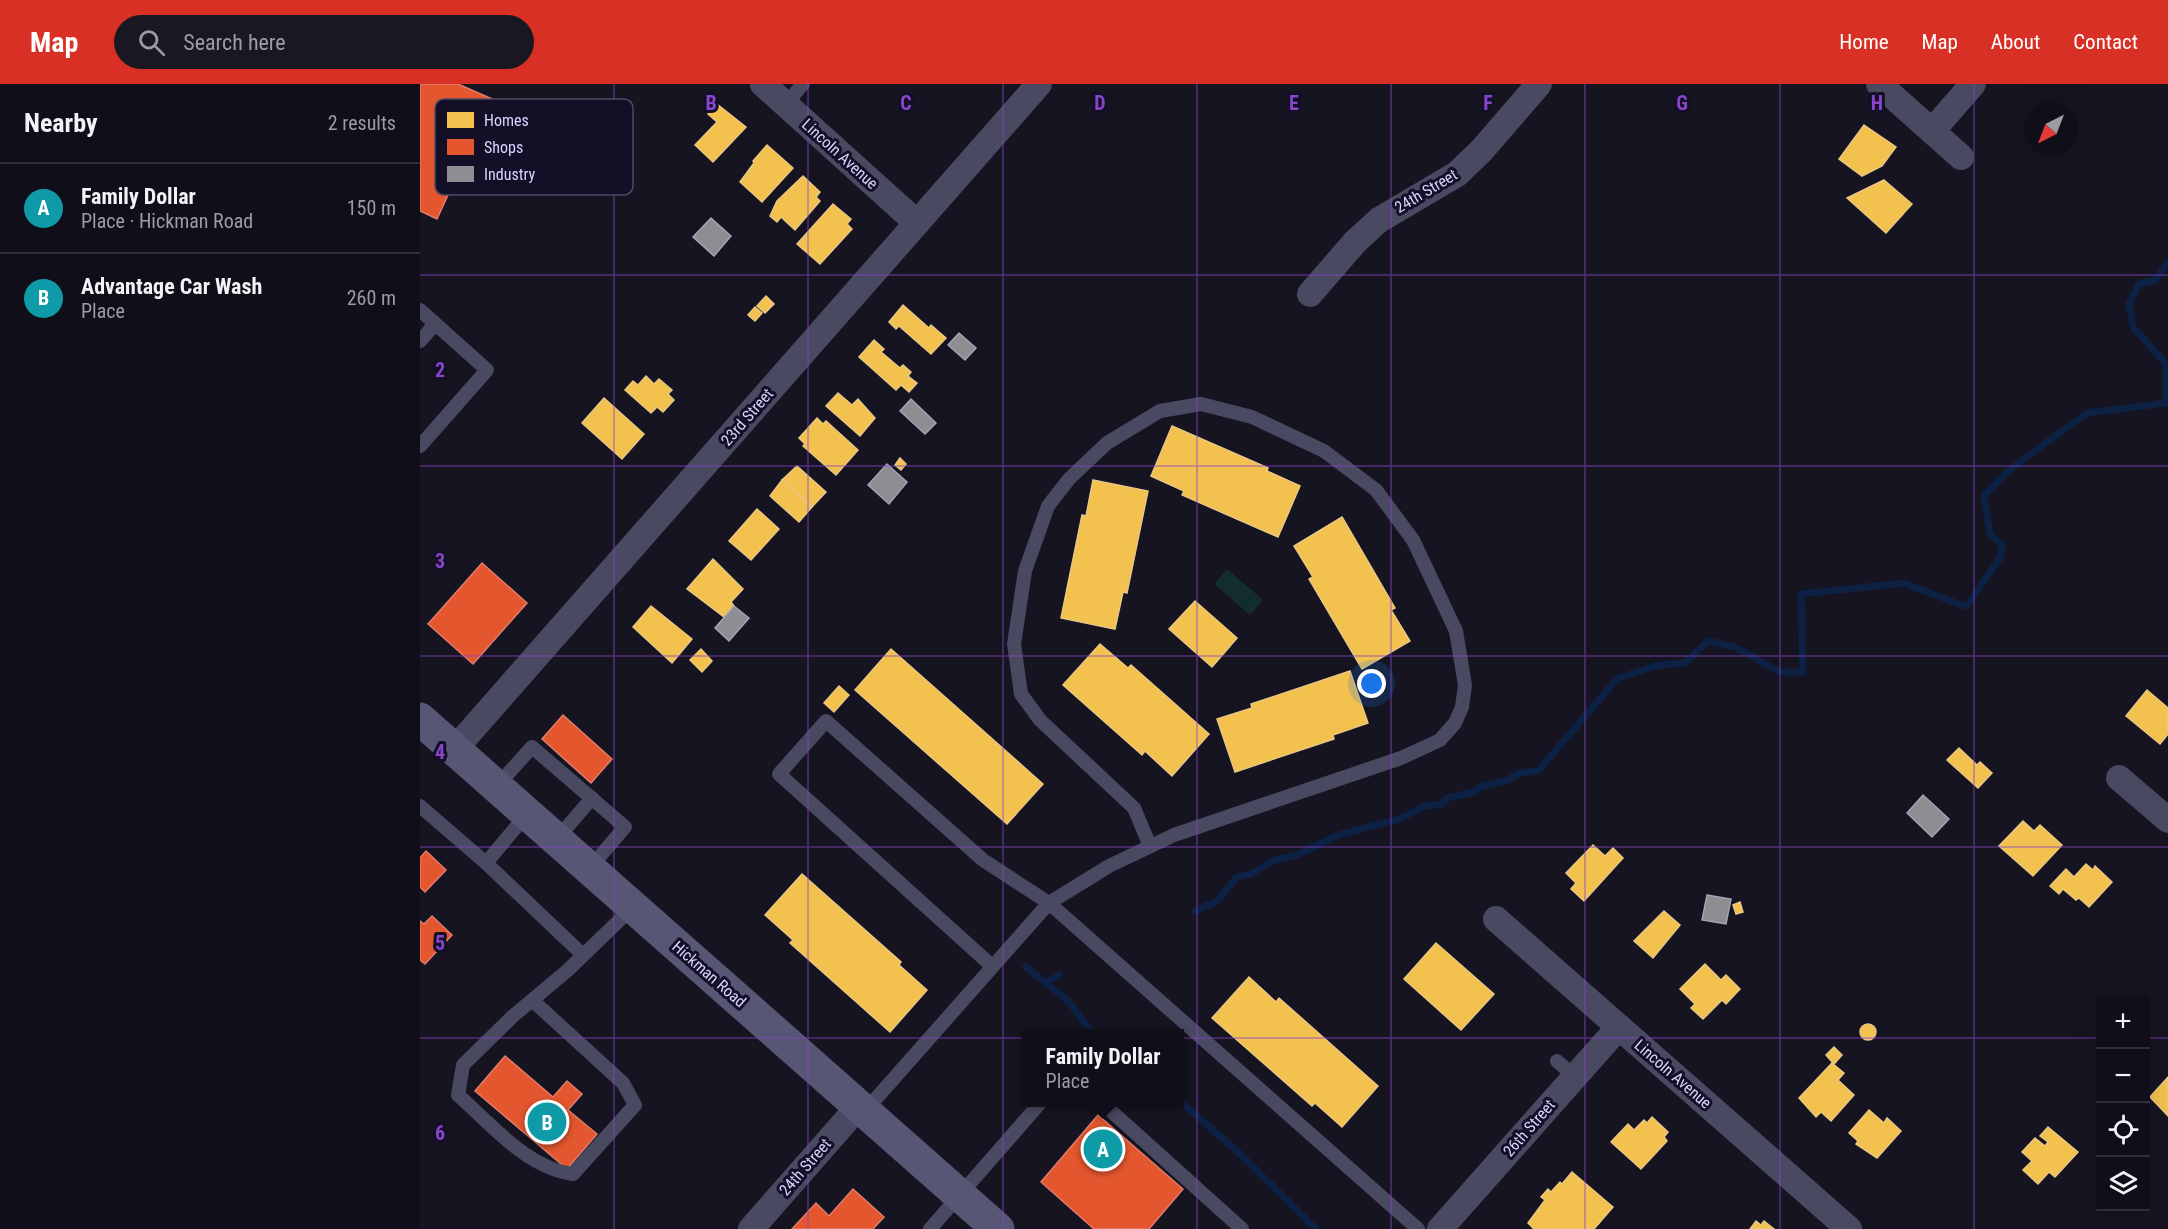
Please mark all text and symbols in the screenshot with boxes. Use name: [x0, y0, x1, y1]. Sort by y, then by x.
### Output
search box: [114, 15, 534, 69]
text: Map: [30, 26, 78, 59]
icon: search: [135, 26, 168, 59]
text: Search here: [183, 30, 286, 55]
text: Home: [1839, 30, 1889, 54]
text: Map: [1922, 30, 1958, 54]
text: About: [1991, 30, 2040, 54]
text: Contact: [2073, 30, 2138, 54]
text: B: [705, 91, 717, 115]
text: C: [900, 91, 912, 115]
text: D: [1094, 91, 1106, 115]
text: E: [1289, 91, 1299, 115]
text: F: [1483, 91, 1493, 115]
text: G: [1676, 91, 1688, 115]
text: H: [1871, 91, 1883, 115]
legend: [435, 99, 633, 195]
north arrow: [2024, 102, 2078, 156]
text: Nearby: [24, 108, 98, 138]
text: 2 results: [328, 111, 396, 135]
text: Homes: [484, 111, 529, 130]
street label: Lincoln Avenue: [798, 115, 882, 193]
text: Shops: [484, 138, 523, 157]
text: Industry: [484, 165, 535, 184]
street label: 24th Street: [1391, 165, 1461, 217]
text: Family Dollar: [81, 184, 196, 209]
text: A: [38, 196, 49, 220]
text: 150 m: [347, 196, 396, 220]
text: Place · Hickman Road: [81, 209, 253, 233]
text: Advantage Car Wash: [81, 274, 262, 299]
text: B: [38, 286, 49, 310]
text: 260 m: [347, 286, 396, 310]
text: Place: [81, 299, 125, 323]
text: 2: [435, 358, 445, 382]
street label: 23rd Street: [717, 384, 777, 450]
text: 3: [435, 549, 445, 573]
your location: [1357, 669, 1386, 698]
text: 4: [435, 740, 445, 764]
text: 5: [435, 931, 445, 955]
street label: Hickman Road: [668, 937, 750, 1011]
map controls: [2096, 995, 2150, 1211]
button: +: [2096, 995, 2150, 1049]
popup: [1022, 1029, 1184, 1107]
street label: Lincoln Avenue: [1631, 1035, 1715, 1113]
text: Family Dollar: [1046, 1044, 1160, 1069]
button: −: [2096, 1049, 2150, 1103]
text: Place: [1046, 1069, 1089, 1093]
street label: 26th Street: [1499, 1095, 1559, 1160]
pin: B: [528, 1100, 566, 1144]
button: locate: [2096, 1103, 2150, 1157]
text: 6: [435, 1121, 445, 1145]
pin: A: [1084, 1126, 1122, 1172]
street label: 24th Street: [775, 1134, 835, 1199]
button: layers: [2096, 1157, 2150, 1211]

